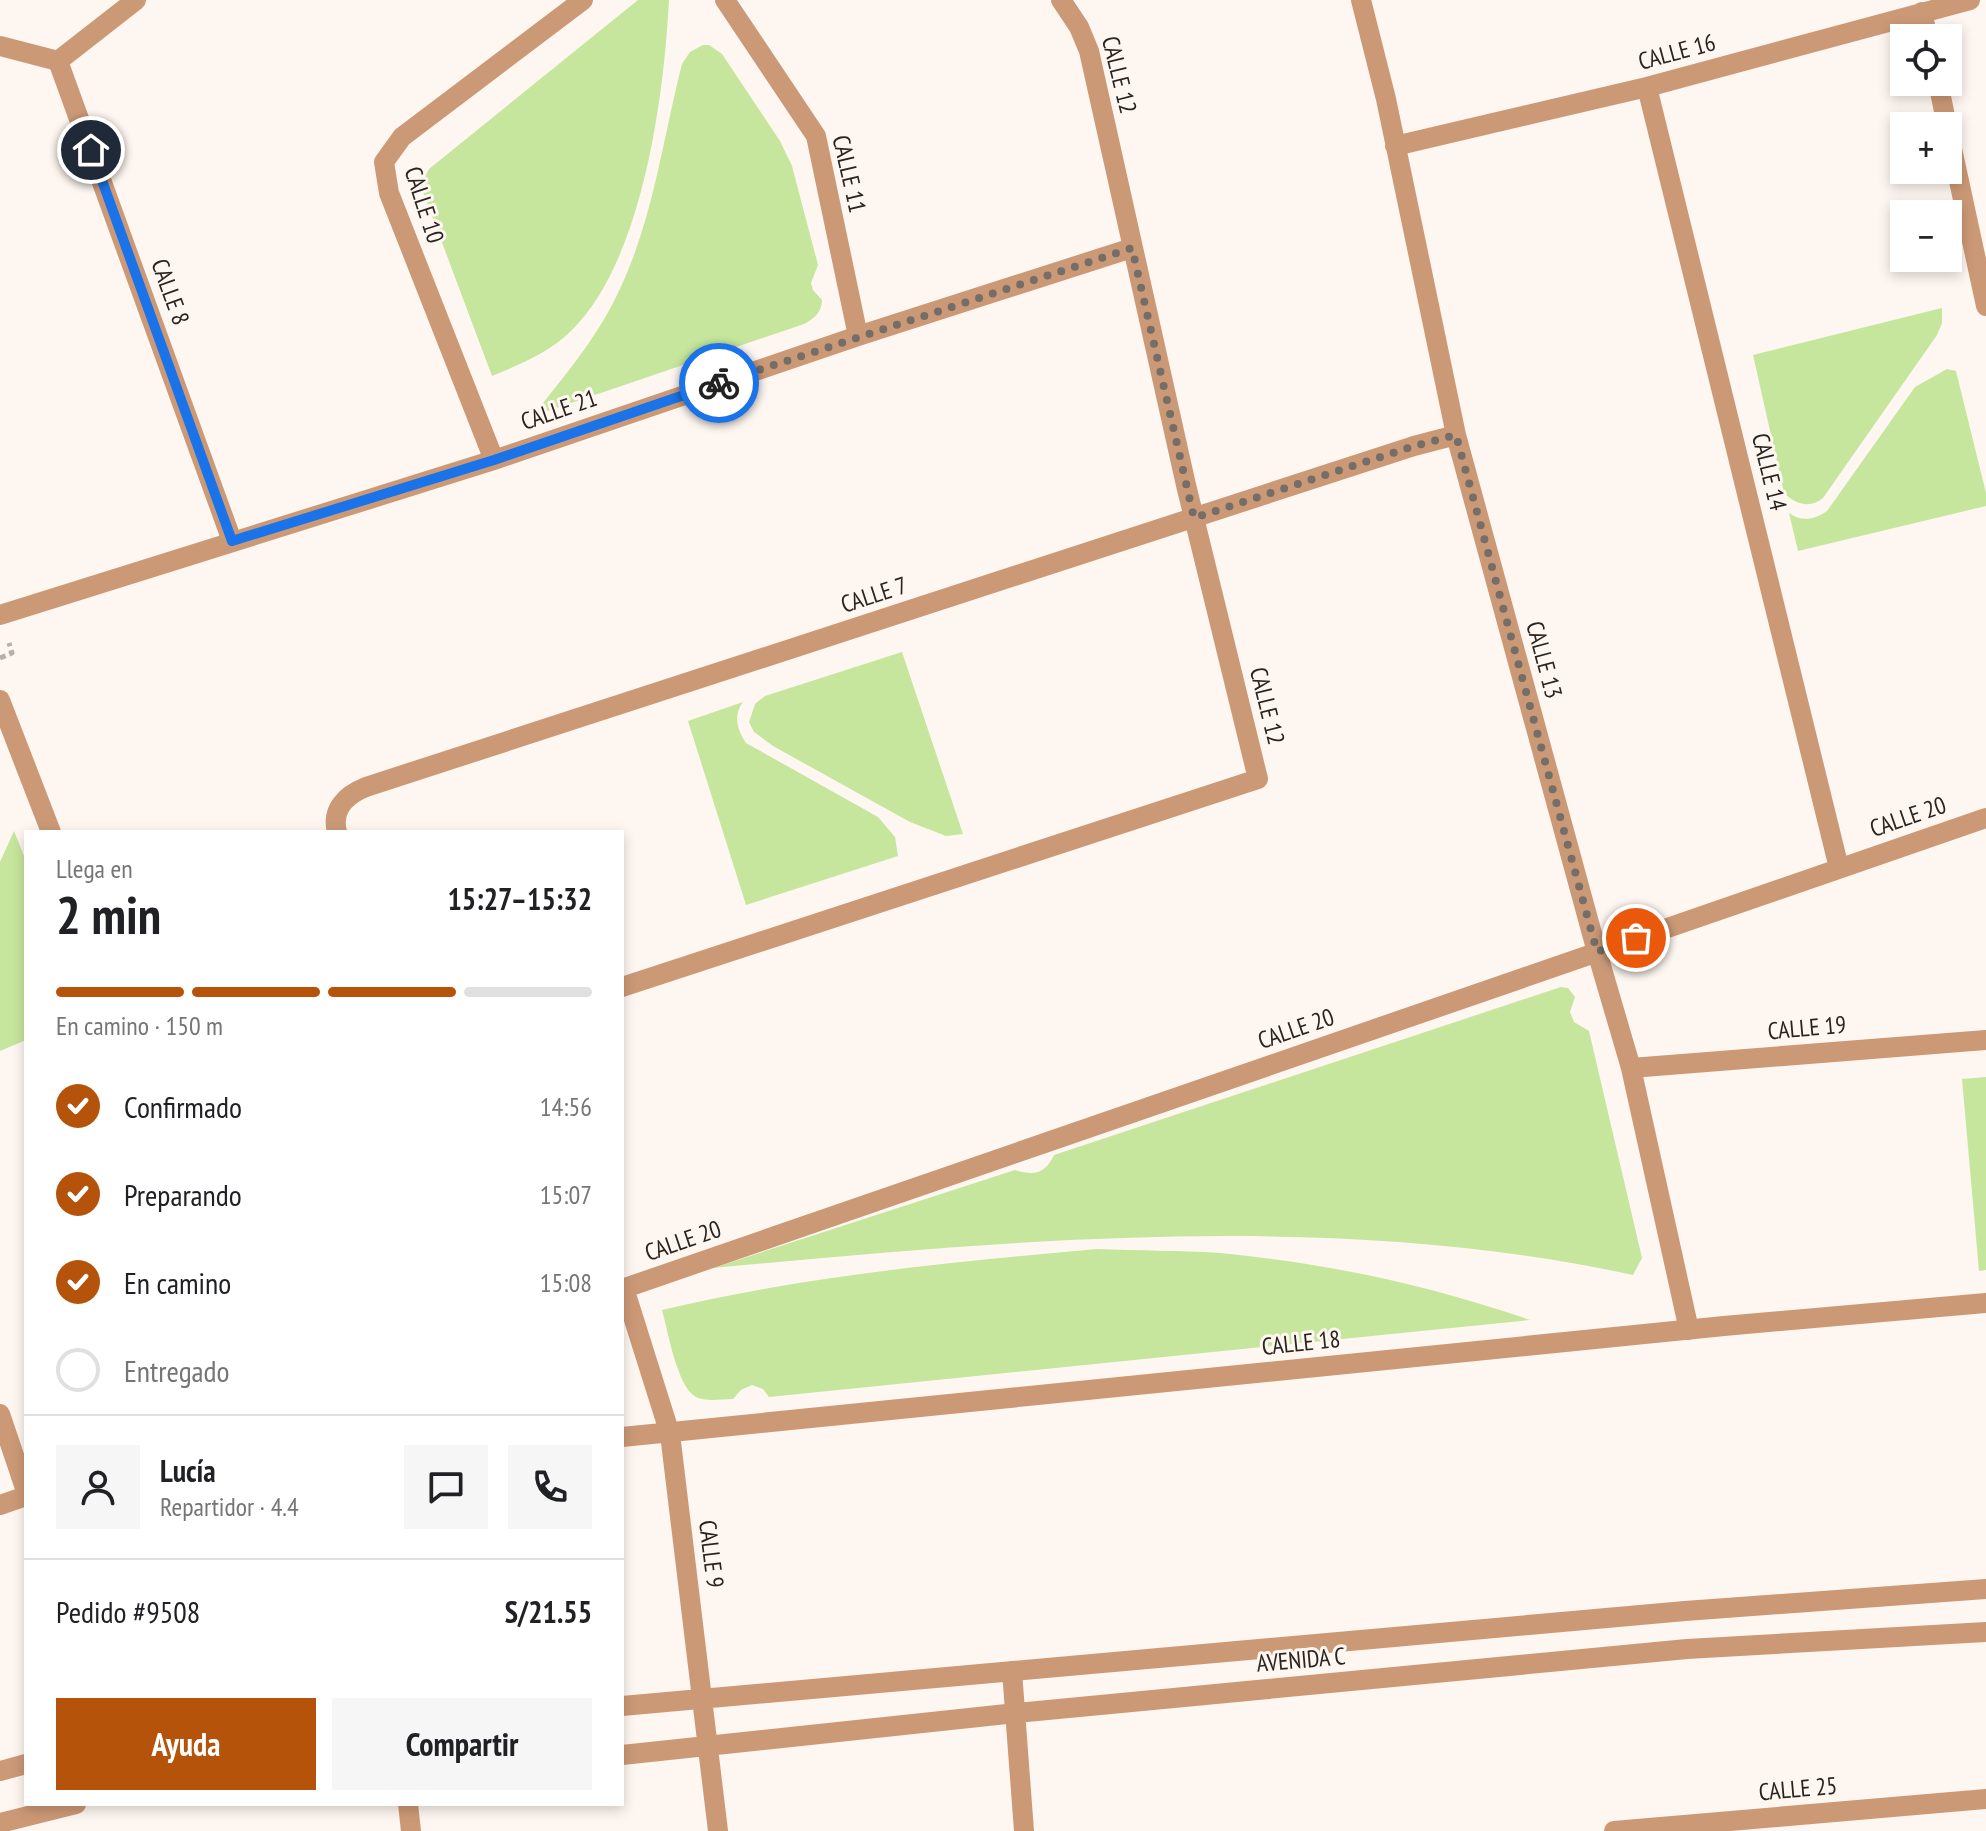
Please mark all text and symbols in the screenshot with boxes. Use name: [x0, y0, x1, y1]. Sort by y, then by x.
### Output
map controls: [1890, 24, 1962, 272]
button: locate: [1890, 24, 1962, 96]
street label: CALLE 16: [1635, 26, 1719, 77]
street label: CALLE 12: [1095, 33, 1144, 117]
button: +: [1890, 112, 1962, 184]
pin: [57, 116, 125, 184]
icon: home: [69, 128, 113, 172]
street label: CALLE 11: [826, 132, 873, 216]
street label: CALLE 10: [398, 163, 451, 247]
button: −: [1890, 200, 1962, 272]
street label: CALLE 8: [144, 255, 197, 329]
courier: [679, 343, 759, 423]
icon: bike: [697, 361, 741, 405]
street label: CALLE 21: [517, 382, 601, 437]
street label: CALLE 14: [1745, 430, 1794, 514]
street label: CALLE 7: [837, 569, 911, 620]
street label: CALLE 13: [1519, 618, 1570, 702]
street label: CALLE 12: [1243, 664, 1292, 748]
street label: CALLE 20: [1866, 789, 1950, 844]
text: Llega en: [56, 852, 133, 885]
text: 15:27–15:32: [448, 879, 592, 918]
text: 2 min: [56, 881, 161, 948]
pin: [1602, 904, 1670, 972]
icon: bag: [1614, 916, 1658, 960]
street label: CALLE 20: [1254, 1001, 1338, 1056]
text: En camino · 150 m: [56, 1009, 223, 1042]
street label: CALLE 19: [1766, 1009, 1847, 1046]
icon: check: [56, 1084, 100, 1128]
text: Confirmado: [124, 1087, 242, 1126]
text: 14:56: [540, 1090, 592, 1123]
icon: check: [56, 1172, 100, 1216]
text: Preparando: [124, 1175, 242, 1214]
text: 15:07: [540, 1178, 592, 1211]
street label: CALLE 20: [641, 1213, 725, 1268]
icon: check: [56, 1260, 100, 1304]
text: En camino: [124, 1263, 231, 1302]
text: 15:08: [540, 1266, 592, 1299]
street label: CALLE 18: [1260, 1323, 1342, 1362]
text: Entregado: [124, 1351, 230, 1390]
button: person: [56, 1445, 140, 1529]
button: chat: [404, 1445, 488, 1529]
button: phone: [508, 1445, 592, 1529]
text: Lucía: [160, 1451, 216, 1490]
text: Repartidor · 4.4: [160, 1490, 299, 1523]
street label: CALLE 9: [692, 1518, 731, 1590]
text: Pedido #9508: [56, 1592, 200, 1631]
text: S/21.55: [505, 1592, 592, 1631]
street label: AVENIDA C: [1255, 1640, 1347, 1679]
button: Ayuda: [56, 1698, 316, 1790]
button: Compartir: [332, 1698, 592, 1790]
street label: CALLE 25: [1757, 1770, 1838, 1807]

